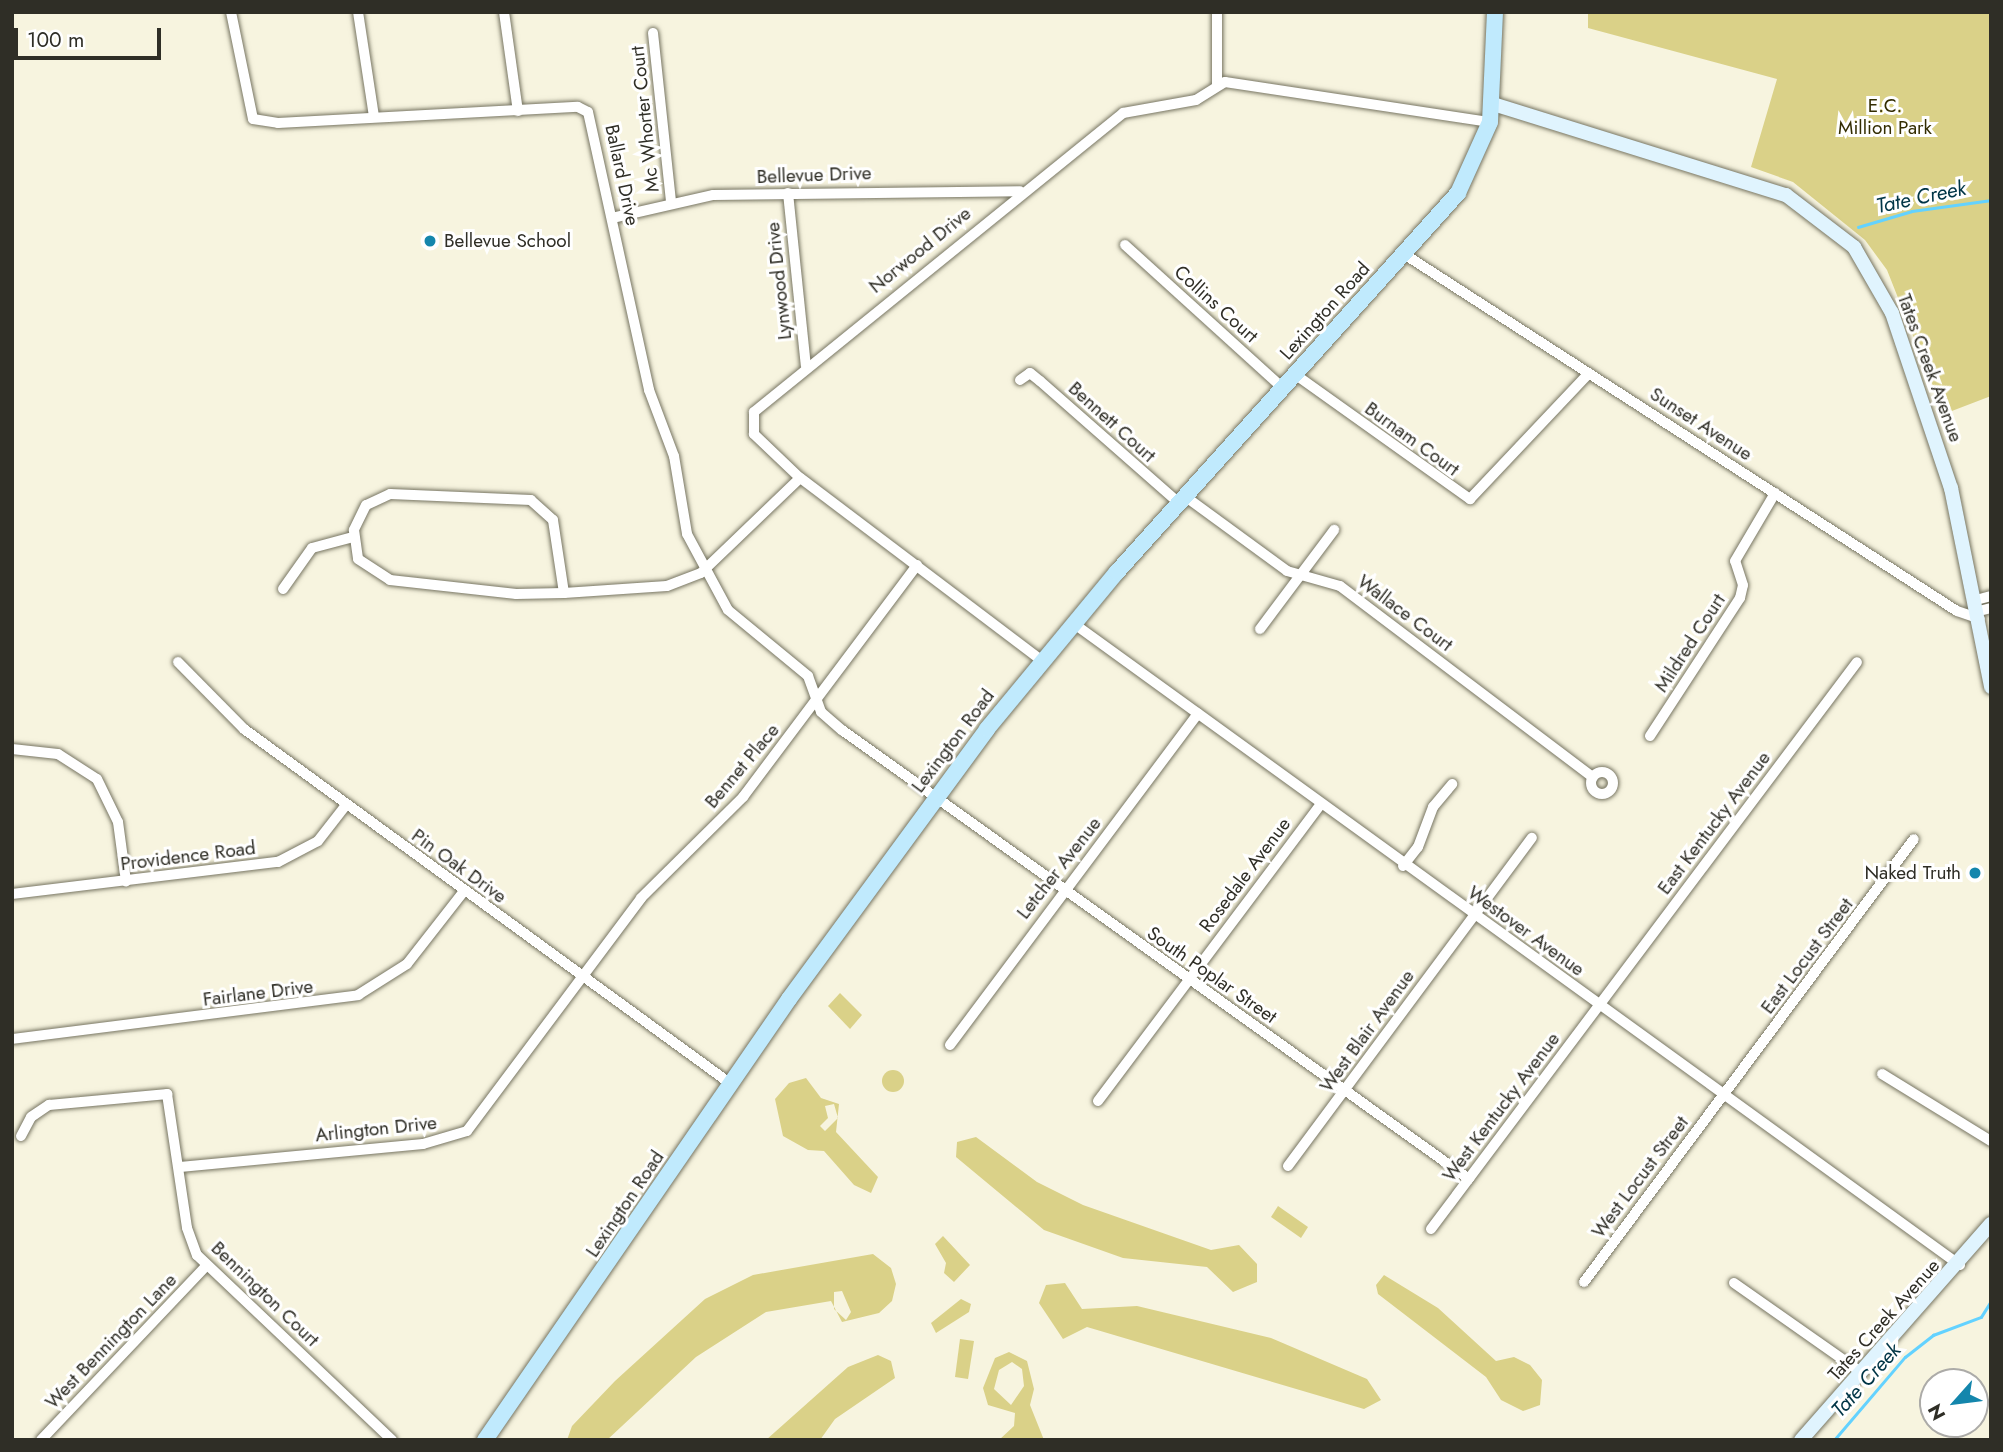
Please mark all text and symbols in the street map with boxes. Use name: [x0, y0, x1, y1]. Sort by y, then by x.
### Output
scale bar: [18, 14, 164, 58]
text: 100 m: [27, 25, 84, 55]
street label: Mc Whorter Court: [626, 45, 664, 193]
park label: E.C. Million Park: [1838, 95, 1932, 139]
street label: Ballard Drive: [600, 122, 644, 228]
street label: Bellevue Drive: [756, 162, 872, 188]
water label: Tate Creek: [1874, 175, 1968, 219]
street label: Norwood Drive: [865, 202, 975, 298]
street label: Lynwood Drive: [761, 221, 797, 341]
place label: Bellevue School: [444, 230, 571, 252]
marker: Bellevue School: [422, 233, 438, 249]
street label: Lexington Road: [1275, 258, 1375, 364]
street label: Collins Court: [1169, 260, 1263, 348]
street label: Tates Creek Avenue: [1893, 291, 1967, 445]
street label: Bennett Court: [1064, 377, 1160, 467]
street label: Sunset Avenue: [1646, 383, 1756, 465]
street label: Burnam Court: [1360, 397, 1464, 481]
street label: Wallace Court: [1353, 570, 1457, 656]
street label: Mildred Court: [1650, 590, 1730, 696]
street label: Lexington Road: [907, 685, 999, 797]
street label: Bennet Place: [700, 719, 784, 813]
street label: East Kentucky Avenue: [1653, 747, 1775, 899]
street label: Letcher Avenue: [1012, 812, 1106, 924]
street label: Rosedale Avenue: [1195, 813, 1295, 937]
street label: Pin Oak Drive: [407, 824, 511, 908]
street label: Providence Road: [119, 836, 257, 876]
place label: Naked Truth: [1864, 862, 1961, 884]
marker: Naked Truth: [1967, 865, 1983, 881]
street label: Westover Avenue: [1463, 881, 1589, 981]
street label: East Locust Street: [1756, 894, 1858, 1018]
street label: South Poplar Street: [1143, 922, 1281, 1028]
street label: West Blair Avenue: [1315, 965, 1419, 1097]
street label: Fairlane Drive: [202, 975, 314, 1011]
street label: West Kentucky Avenue: [1438, 1028, 1564, 1186]
street label: Arlington Drive: [314, 1111, 438, 1147]
street label: West Locust Street: [1587, 1112, 1693, 1242]
street label: Lexington Road: [581, 1146, 669, 1262]
street label: Bennington Court: [206, 1237, 324, 1351]
street label: Tates Creek Avenue: [1823, 1254, 1945, 1386]
street label: West Bennington Lane: [41, 1269, 181, 1413]
water label: Tate Creek: [1826, 1338, 1906, 1422]
north arrow: [1919, 1368, 1989, 1438]
text: N: [1921, 1399, 1952, 1425]

